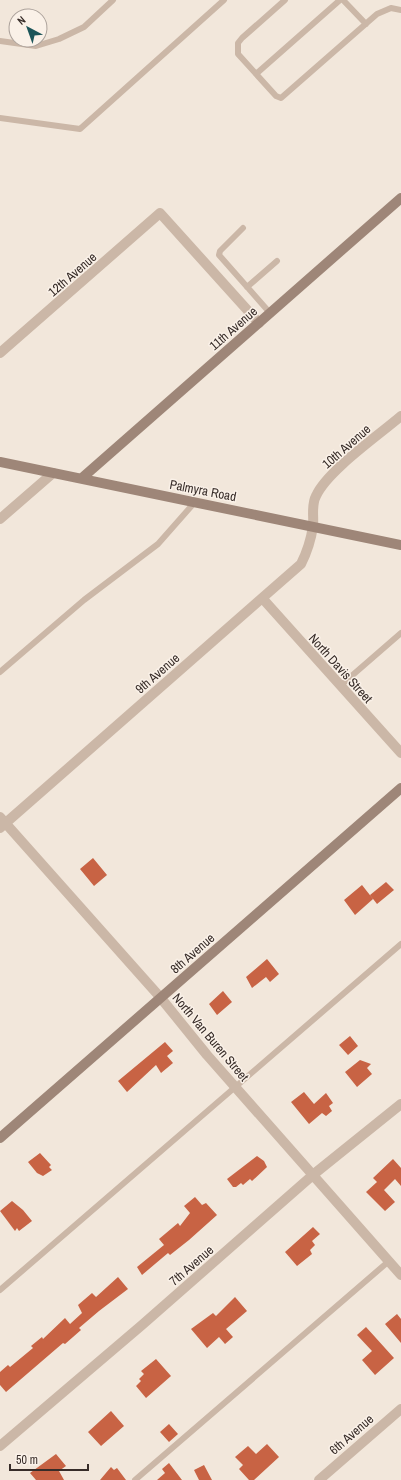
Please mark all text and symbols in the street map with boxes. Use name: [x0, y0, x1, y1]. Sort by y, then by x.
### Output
north arrow: [8, 8, 48, 48]
text: N: [14, 13, 28, 28]
street label: 12th Avenue: [44, 249, 100, 300]
street label: 11th Avenue: [206, 303, 261, 354]
street label: 10th Avenue: [318, 421, 374, 472]
street label: Palmyra Road: [168, 476, 238, 505]
street label: North Davis Street: [305, 630, 376, 707]
street label: 9th Avenue: [132, 649, 183, 697]
street label: 8th Avenue: [167, 929, 218, 977]
street label: North Van Buren Street: [169, 990, 253, 1085]
street label: 7th Avenue: [166, 1241, 217, 1289]
street label: 6th Avenue: [326, 1410, 377, 1458]
scale bar: [10, 1446, 88, 1472]
text: 50 m: [16, 1452, 38, 1468]

